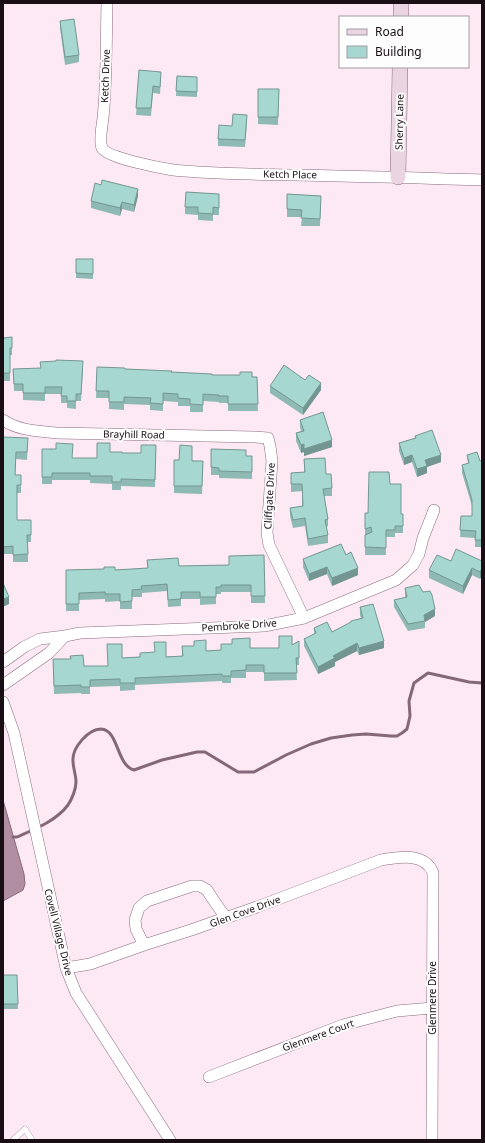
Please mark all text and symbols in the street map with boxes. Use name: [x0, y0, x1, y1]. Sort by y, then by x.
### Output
legend: [339, 16, 469, 68]
text: Road: [375, 23, 404, 40]
text: Building: [375, 43, 422, 60]
street label: Ketch Drive: [97, 49, 113, 103]
street label: Sherry Lane: [392, 94, 406, 150]
street label: Ketch Place: [263, 167, 317, 181]
street label: Brayhill Road: [103, 426, 165, 442]
street label: Cliffgate Drive: [260, 462, 278, 530]
street label: Pembroke Drive: [201, 615, 277, 635]
street label: Covell Village Drive: [41, 887, 77, 977]
street label: Glen Cove Drive: [208, 892, 283, 930]
street label: Glenmere Drive: [425, 961, 439, 1035]
street label: Glenmere Court: [280, 1015, 356, 1054]

